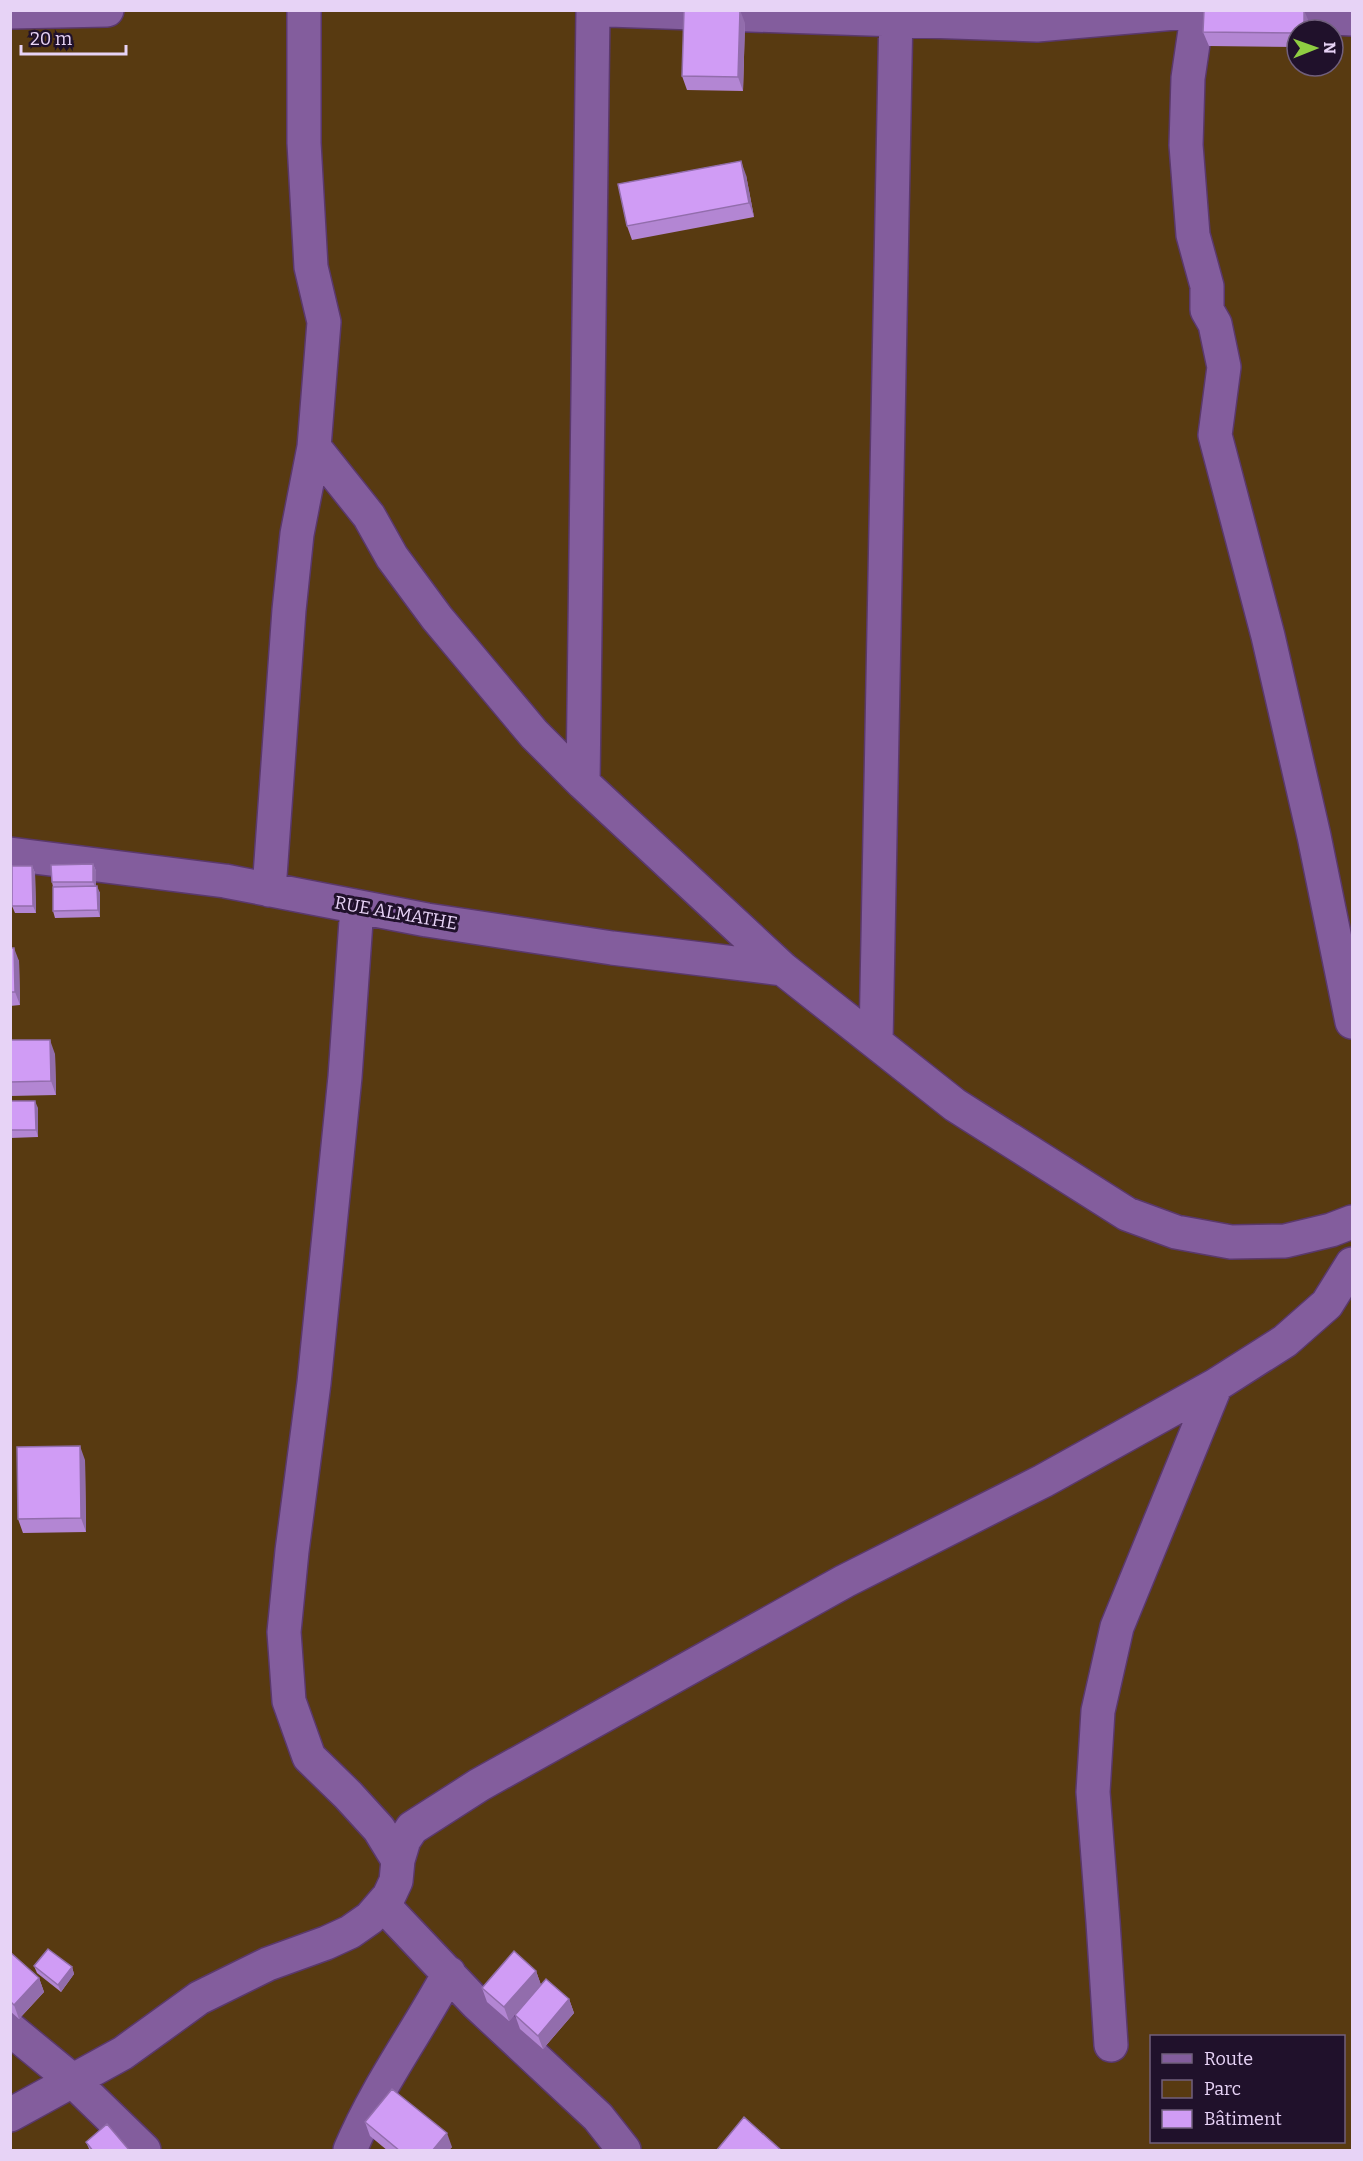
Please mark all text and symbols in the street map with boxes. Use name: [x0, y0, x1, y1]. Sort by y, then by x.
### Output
scale bar: [21, 18, 126, 56]
north arrow: [1285, 18, 1345, 78]
text: 20 m: [30, 28, 72, 50]
text: N: [1320, 41, 1339, 54]
street label: RUE ALMATHE: [333, 891, 459, 935]
legend: [1150, 2035, 1345, 2143]
text: Route: [1204, 2048, 1253, 2070]
text: Parc: [1204, 2078, 1241, 2100]
text: Bâtiment: [1204, 2108, 1282, 2130]

